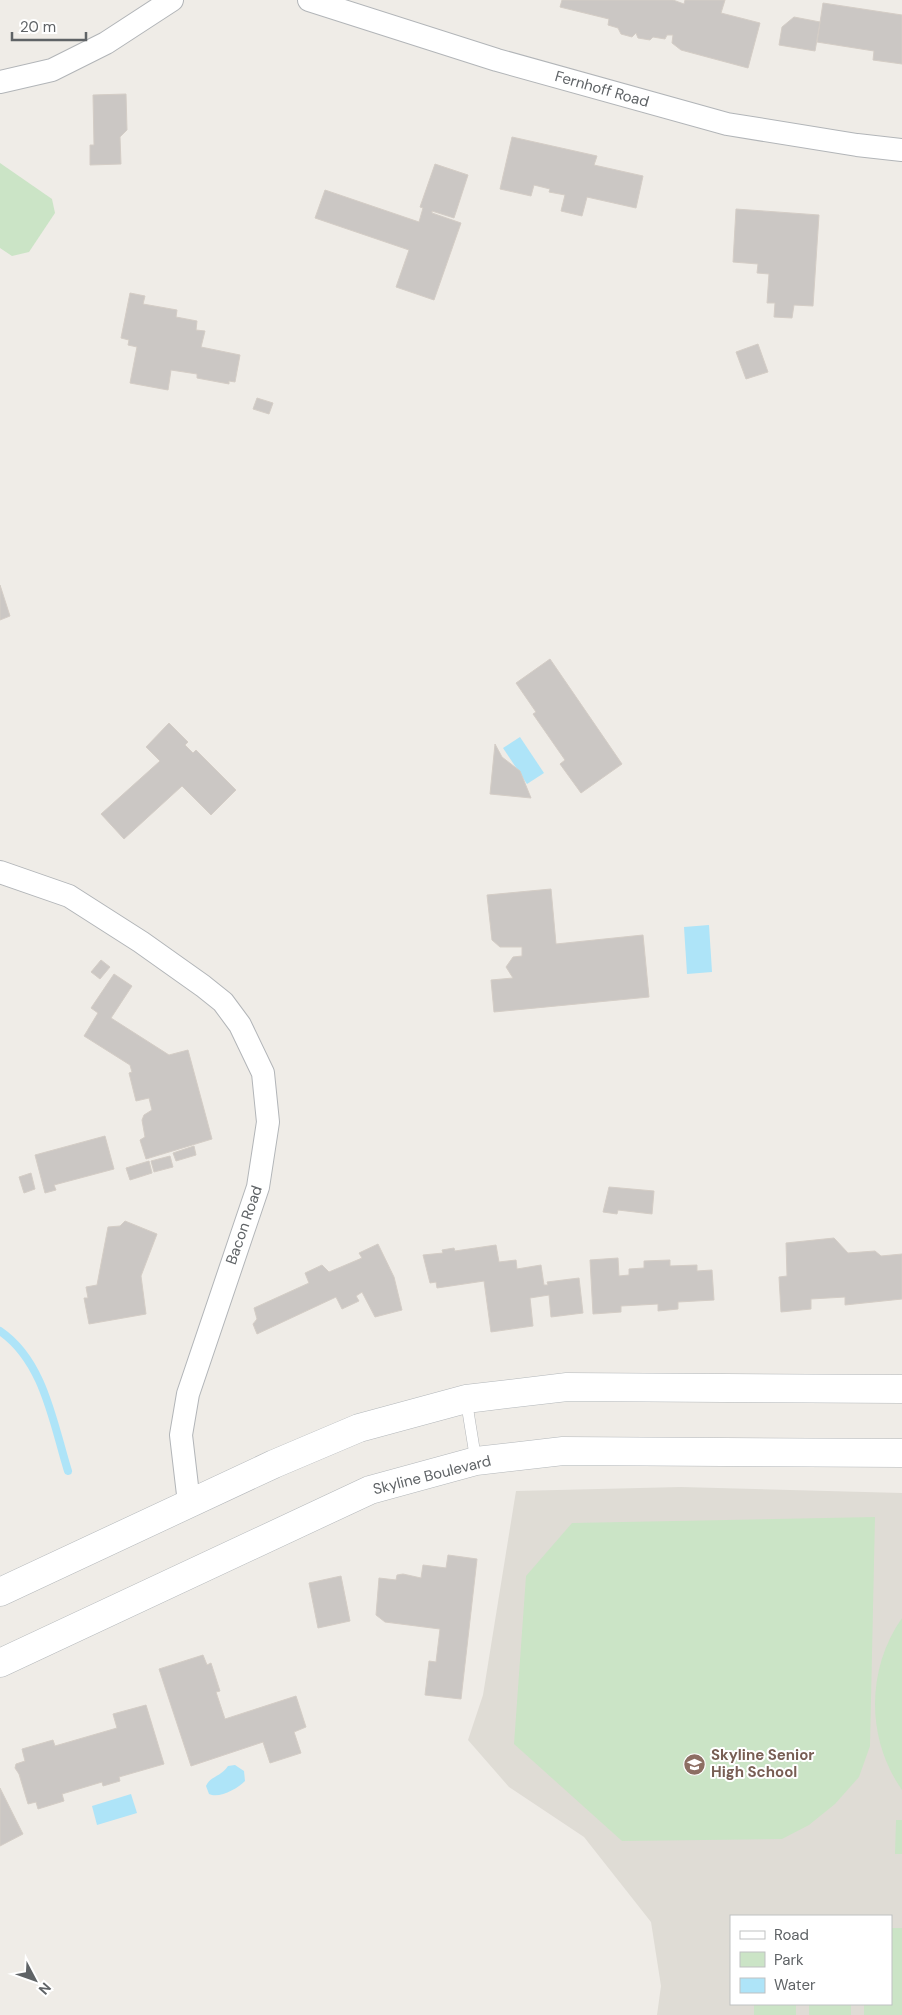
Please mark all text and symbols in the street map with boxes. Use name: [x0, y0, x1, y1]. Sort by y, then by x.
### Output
scale bar: [12, 10, 86, 42]
text: 20 m: [20, 17, 56, 37]
street label: Fernhoff Road: [553, 66, 651, 112]
street label: Bacon Road: [221, 1183, 267, 1267]
street label: Skyline Boulevard: [371, 1451, 493, 1499]
place label: Skyline Senior High School: [711, 1745, 814, 1782]
school or university icon: Skyline Senior High School: [683, 1752, 707, 1776]
legend: [730, 1915, 892, 2005]
text: Road: [774, 1925, 809, 1945]
text: Park: [774, 1950, 804, 1970]
north arrow: [10, 1955, 60, 2005]
text: Water: [774, 1975, 816, 1995]
text: N: [35, 1979, 55, 1998]

